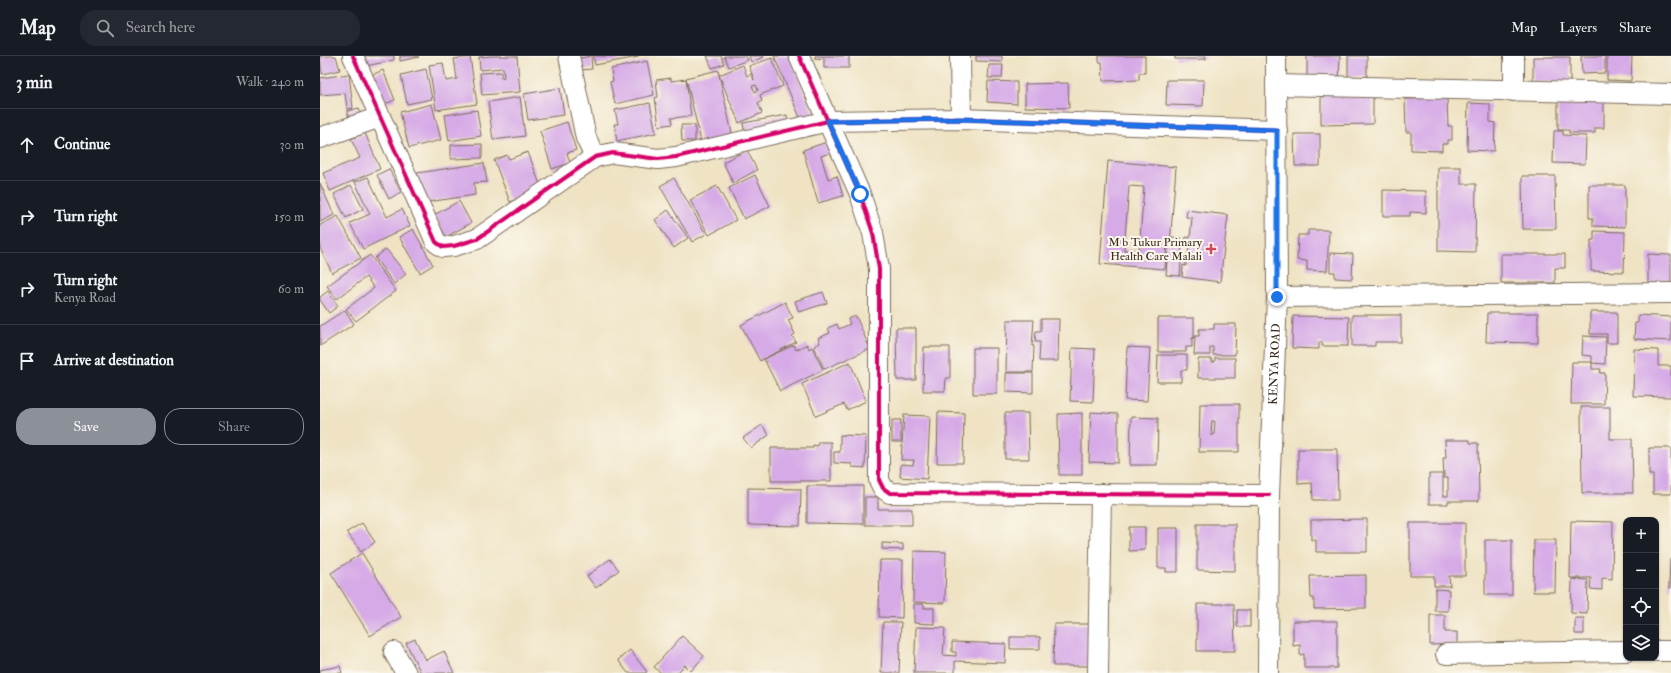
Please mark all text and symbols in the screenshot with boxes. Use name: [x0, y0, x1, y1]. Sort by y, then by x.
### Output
search box: [80, 10, 360, 46]
text: Map: [20, 16, 56, 40]
icon: search: [94, 17, 116, 39]
text: Search here: [126, 18, 195, 37]
text: Map: [1511, 19, 1537, 36]
text: Layers: [1559, 19, 1597, 36]
text: Share: [1619, 19, 1651, 36]
text: 3 min: [16, 72, 53, 93]
text: Walk · 240 m: [236, 74, 304, 90]
icon: ahead: [16, 134, 38, 156]
text: Continue: [54, 135, 110, 154]
text: 30 m: [280, 137, 304, 153]
route start: [851, 185, 869, 203]
icon: right: [16, 206, 38, 228]
text: Turn right: [54, 207, 117, 226]
text: 150 m: [274, 209, 304, 225]
place label: M b Tukur Primary Health Care Malali: [1108, 235, 1203, 264]
marker: M b Tukur Primary Health Care Malali: [1205, 243, 1217, 255]
text: Turn right: [54, 271, 117, 290]
icon: right: [16, 278, 38, 300]
text: 60 m: [278, 281, 304, 297]
route end: [1268, 288, 1286, 306]
text: Kenya Road: [54, 290, 116, 306]
street label: KENYA ROAD: [1265, 323, 1283, 405]
icon: arrive: [16, 350, 38, 372]
text: Arrive at destination: [54, 351, 174, 370]
button: Save: [16, 408, 156, 445]
button: Share: [164, 408, 304, 445]
map controls: [1623, 517, 1659, 661]
button: +: [1623, 517, 1659, 553]
button: −: [1623, 553, 1659, 589]
button: locate: [1623, 589, 1659, 625]
button: layers: [1623, 625, 1659, 661]

